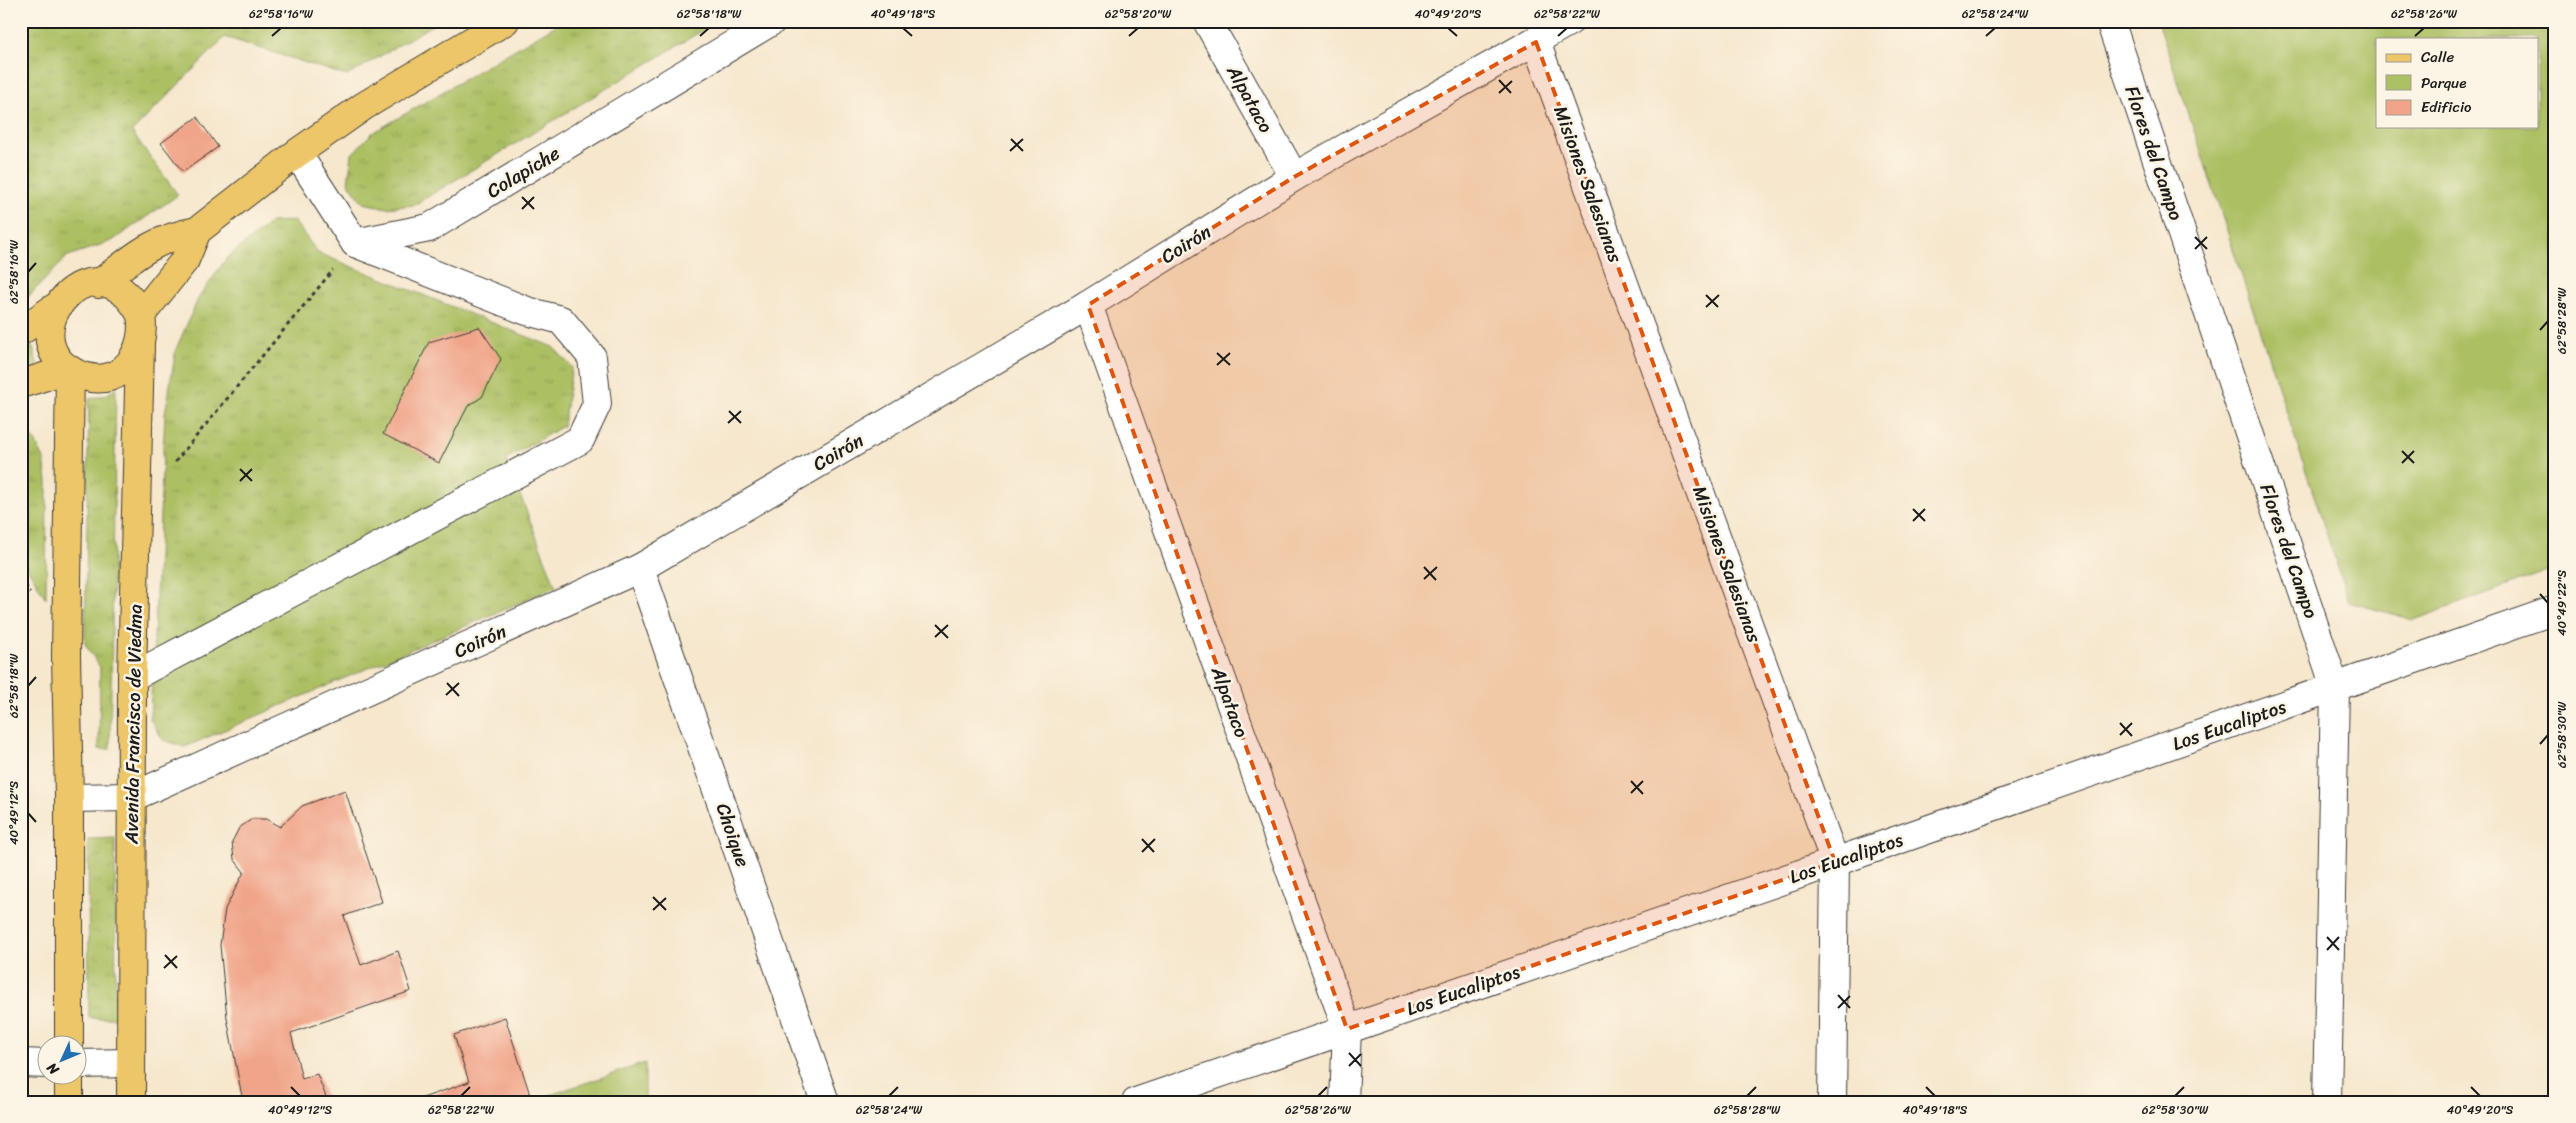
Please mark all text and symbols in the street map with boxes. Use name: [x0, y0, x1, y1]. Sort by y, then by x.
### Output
text: 62°58'16"W: [249, 3, 314, 25]
text: 62°58'18"W: [677, 3, 742, 25]
text: 40°49'18"S: [871, 3, 936, 25]
text: 62°58'20"W: [1105, 3, 1172, 25]
text: 40°49'20"S: [1415, 3, 1482, 25]
text: 62°58'22"W: [1534, 3, 1601, 25]
text: 62°58'24"W: [1962, 3, 2029, 25]
text: 62°58'26"W: [2391, 3, 2458, 25]
legend: [2376, 38, 2538, 128]
text: Calle: [2421, 44, 2454, 70]
street label: Alpataco: [1217, 58, 1282, 139]
text: Parque: [2421, 70, 2466, 96]
street label: Flores del Campo: [2115, 81, 2193, 225]
text: Edificio: [2421, 94, 2472, 120]
street label: Misiones Salesianas: [1544, 101, 1632, 267]
street label: Colapiche: [480, 137, 566, 207]
street label: Coirón: [1154, 216, 1218, 272]
text: 62°58'16"W: [3, 239, 25, 304]
text: 62°58'28"W: [2551, 287, 2573, 354]
street label: Coirón: [806, 424, 870, 480]
street label: Flores del Campo: [2250, 479, 2328, 623]
street label: Misiones Salesianas: [1683, 481, 1771, 647]
text: 40°49'22"S: [2551, 570, 2573, 636]
street label: Avenida Francisco de Viedma: [114, 603, 152, 845]
street label: Coirón: [448, 615, 512, 667]
text: 62°58'18"W: [3, 653, 25, 718]
street label: Alpataco: [1202, 661, 1258, 742]
street label: Los Eucaliptos: [2168, 690, 2290, 760]
text: 62°58'30"W: [2551, 701, 2573, 768]
text: 40°49'12"S: [3, 780, 25, 845]
street label: Choique: [707, 798, 759, 872]
street label: Los Eucaliptos: [1785, 823, 1907, 893]
street label: Los Eucaliptos: [1402, 955, 1524, 1025]
north arrow: [38, 1036, 88, 1086]
text: N: [40, 1056, 66, 1082]
text: 40°49'12"S: [268, 1099, 333, 1121]
text: 62°58'22"W: [428, 1099, 495, 1121]
text: 62°58'24"W: [856, 1099, 923, 1121]
text: 62°58'26"W: [1285, 1099, 1352, 1121]
text: 62°58'28"W: [1714, 1099, 1781, 1121]
text: 40°49'18"S: [1903, 1099, 1968, 1121]
text: 62°58'30"W: [2142, 1099, 2209, 1121]
text: 40°49'20"S: [2447, 1099, 2514, 1121]

